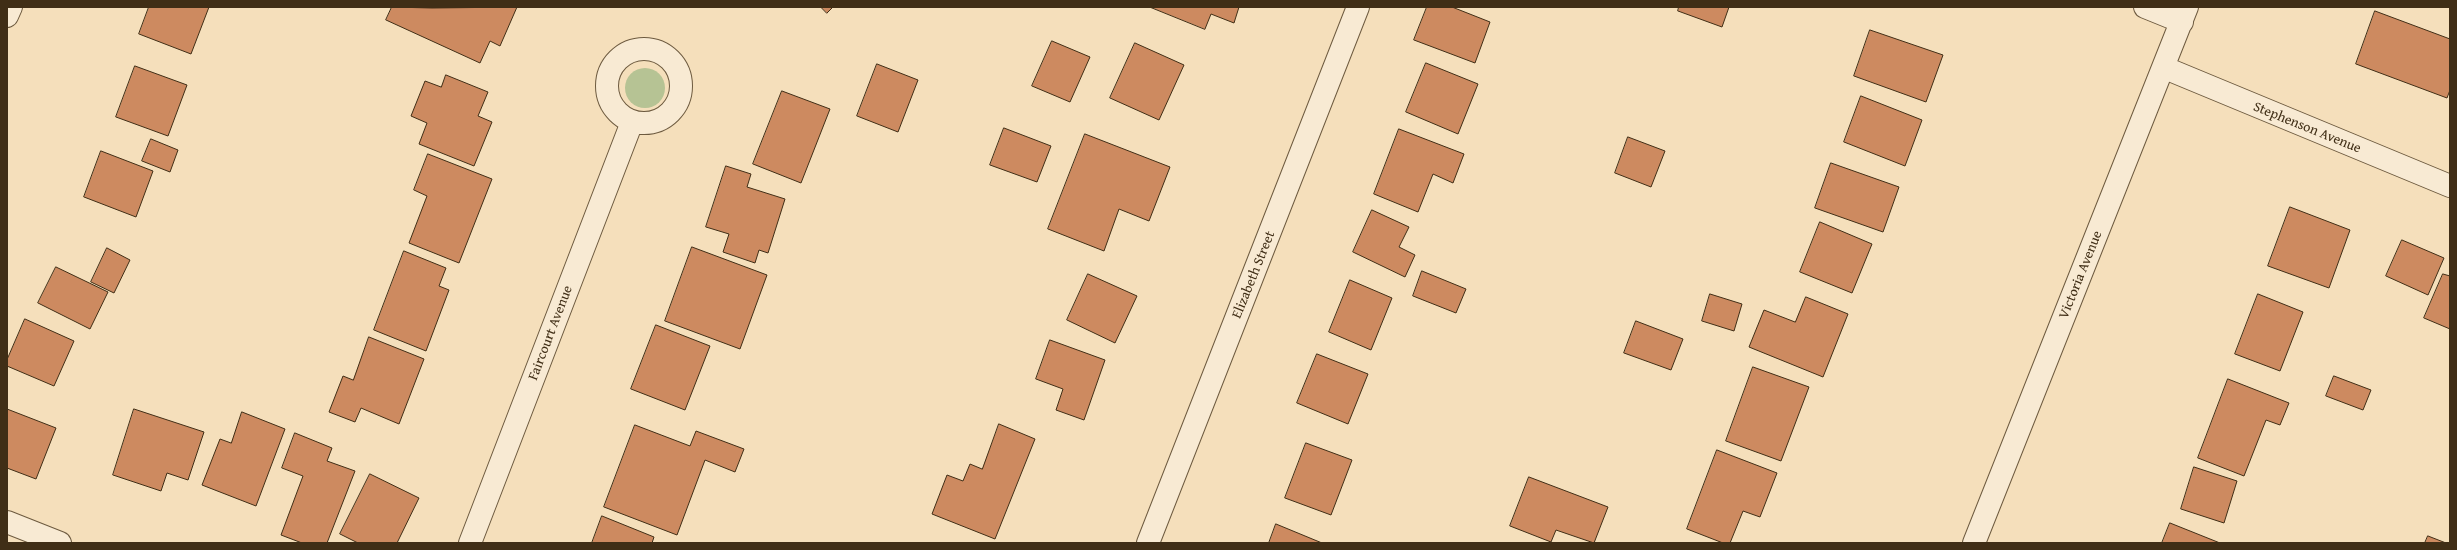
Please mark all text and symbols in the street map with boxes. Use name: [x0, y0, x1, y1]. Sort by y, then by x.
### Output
street label: Stephenson Avenue: [2251, 99, 2363, 157]
street label: Victoria Avenue: [2056, 228, 2106, 322]
street label: Elizabeth Street: [1229, 229, 1279, 321]
street label: Faircourt Avenue: [525, 283, 577, 383]

